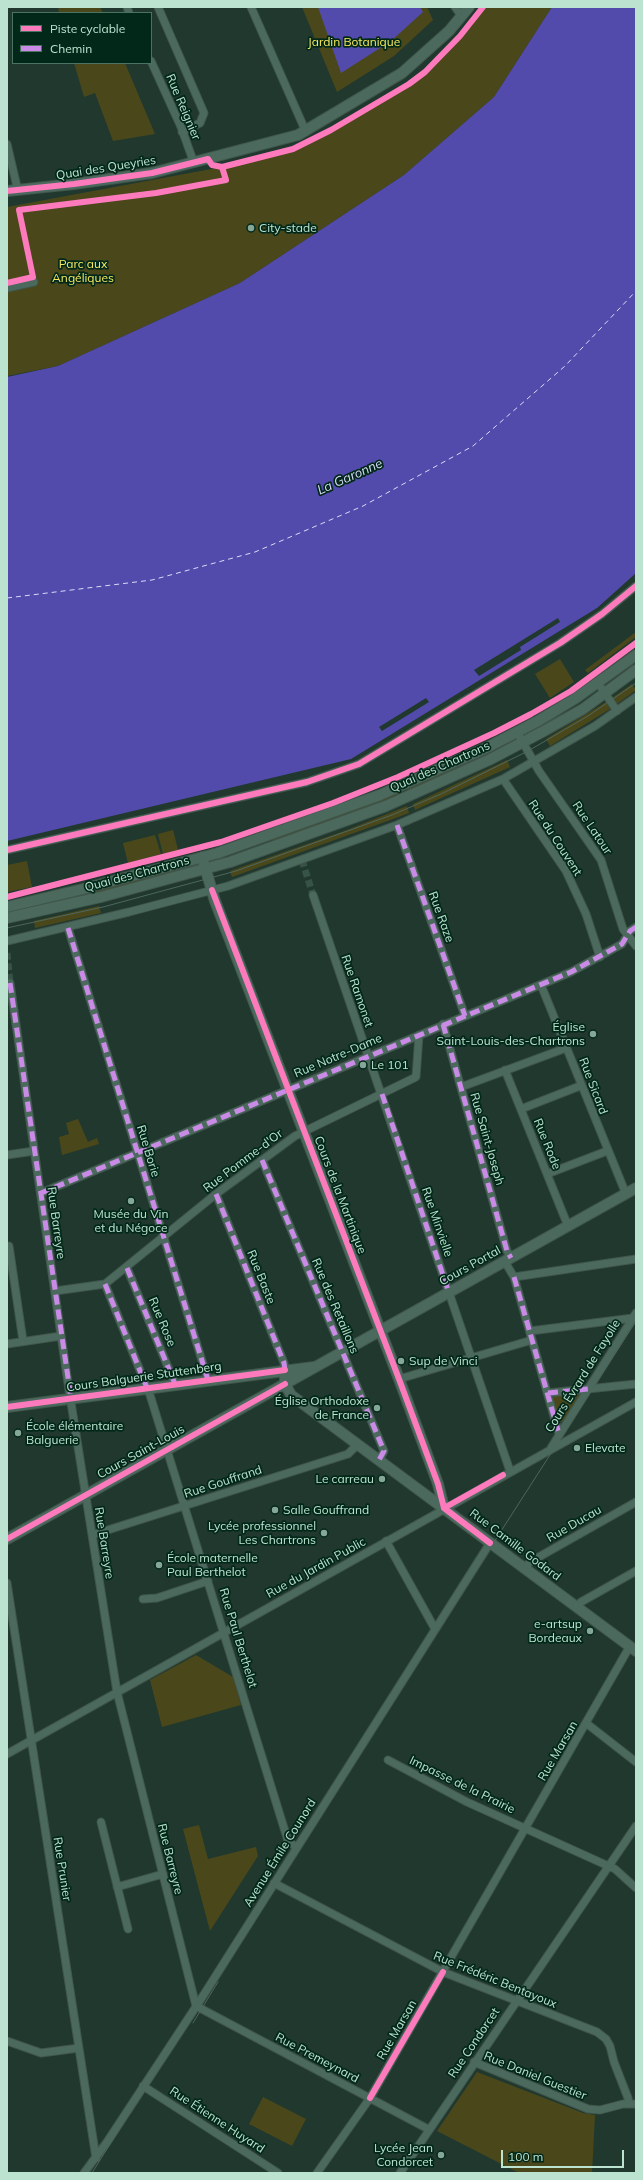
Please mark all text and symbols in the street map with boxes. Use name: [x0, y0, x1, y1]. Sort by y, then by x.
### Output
legend: [12, 12, 152, 64]
text: Piste cyclable: [50, 21, 125, 36]
park label: Jardin Botanique: [308, 35, 400, 49]
text: Chemin: [50, 41, 92, 56]
street label: Rue Reignier: [163, 72, 203, 142]
street label: Quai des Queyries: [55, 153, 157, 183]
place label: City-stade: [259, 221, 317, 235]
marker: City-stade: [246, 223, 256, 233]
park label: Parc aux Angéliques: [52, 257, 114, 285]
water label: La Garonne: [315, 456, 385, 498]
street label: Quai des Chartrons: [388, 739, 492, 795]
street label: Rue du Couvent: [525, 797, 585, 879]
street label: Rue Latour: [569, 799, 615, 857]
street label: Quai des Chartrons: [83, 853, 191, 895]
street label: Rue Raze: [425, 890, 457, 944]
street label: Rue Ramonet: [338, 953, 376, 1029]
place label: Église Saint-Louis-des-Chartrons: [437, 1020, 585, 1048]
marker: Église Saint-Louis-des-Chartrons: [588, 1029, 598, 1039]
street label: Rue Notre-Dame: [292, 1031, 384, 1081]
street label: Rue Sicard: [576, 1056, 610, 1116]
place label: Le 101: [371, 1058, 409, 1072]
marker: Le 101: [358, 1060, 368, 1070]
street label: Rue Saint-Joseph: [467, 1091, 507, 1187]
street label: Rue Rode: [530, 1116, 564, 1172]
street label: Rue Borie: [133, 1123, 163, 1179]
street label: Rue Pomme-d'Or: [200, 1126, 286, 1196]
street label: Cours de la Martinique: [311, 1134, 369, 1256]
street label: Rue Minvielle: [418, 1185, 456, 1259]
street label: Rue Barreyre: [44, 1186, 68, 1260]
marker: Musée du Vin et du Négoce: [126, 1196, 136, 1206]
place label: Musée du Vin et du Négoce: [94, 1207, 168, 1235]
street label: Cours Portal: [437, 1243, 503, 1289]
street label: Rue Baste: [244, 1248, 278, 1306]
street label: Rue des Retaillons: [308, 1256, 362, 1356]
street label: Rue Rose: [145, 1295, 179, 1349]
street label: Cours Évrard de Fayolle: [542, 1317, 624, 1435]
place label: Sup de Vinci: [409, 1354, 478, 1368]
marker: Sup de Vinci: [396, 1356, 406, 1366]
street label: Cours Balguerie Stuttenberg: [66, 1359, 222, 1395]
place label: Église Orthodoxe de France: [275, 1394, 369, 1422]
marker: Église Orthodoxe de France: [372, 1403, 382, 1413]
place label: École élémentaire Balguerie: [26, 1419, 123, 1447]
street label: Cours Saint-Louis: [95, 1422, 187, 1482]
marker: École élémentaire Balguerie: [13, 1428, 23, 1438]
place label: Elevate: [585, 1441, 625, 1455]
marker: Elevate: [572, 1443, 582, 1453]
street label: Rue Gouffrand: [182, 1463, 264, 1501]
place label: Le carreau: [315, 1472, 374, 1486]
marker: Le carreau: [377, 1474, 387, 1484]
place label: Salle Gouffrand: [283, 1503, 369, 1517]
street label: Rue Ducau: [544, 1503, 604, 1545]
marker: Salle Gouffrand: [270, 1505, 280, 1515]
street label: Rue Barreyre: [91, 1506, 117, 1580]
street label: Rue Camille Godard: [467, 1506, 563, 1584]
place label: Lycée professionnel Les Chartrons: [208, 1519, 316, 1547]
marker: Lycée professionnel Les Chartrons: [319, 1528, 329, 1538]
street label: Rue du Jardin Public: [264, 1535, 368, 1601]
place label: École maternelle Paul Berthelot: [167, 1551, 258, 1579]
marker: École maternelle Paul Berthelot: [154, 1560, 164, 1570]
street label: Rue Paul Berthelot: [216, 1586, 260, 1690]
place label: e-artsup Bordeaux: [528, 1617, 582, 1645]
marker: e-artsup Bordeaux: [585, 1626, 595, 1636]
street label: Rue Marsan: [535, 1718, 581, 1784]
street label: Impasse de la Prairie: [407, 1753, 517, 1817]
street label: Avenue Émile Counord: [241, 1796, 319, 1910]
street label: Rue Barreyre: [154, 1822, 186, 1896]
street label: Rue Prunier: [50, 1836, 74, 1902]
street label: Rue Frédéric Bentayoux: [431, 1949, 559, 2011]
street label: Rue Marsan: [374, 1997, 420, 2063]
street label: Rue Condorcet: [445, 2005, 503, 2081]
street label: Rue Premeynard: [273, 2030, 361, 2086]
street label: Rue Daniel Guestier: [482, 2049, 588, 2103]
street label: Rue Étienne Huyard: [167, 2084, 267, 2156]
place label: Lycée Jean Condorcet: [374, 2141, 433, 2169]
scale bar: [503, 2142, 626, 2168]
text: 100 m: [508, 2149, 543, 2164]
marker: Lycée Jean Condorcet: [436, 2150, 446, 2160]

